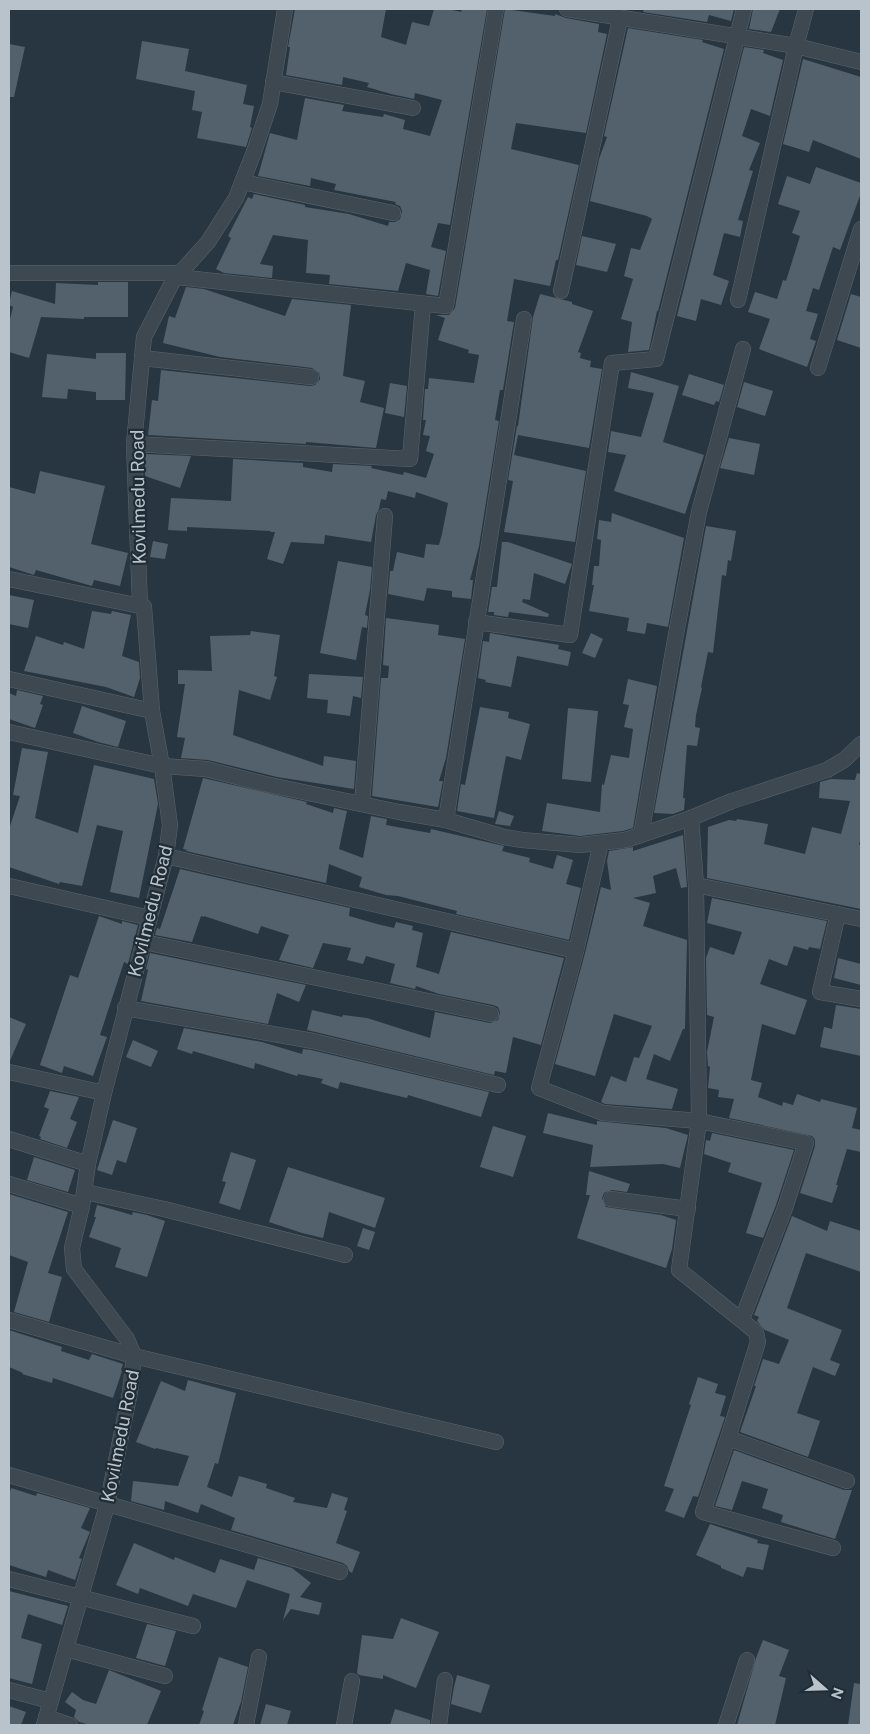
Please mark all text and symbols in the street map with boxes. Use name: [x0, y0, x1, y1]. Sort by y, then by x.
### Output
street label: Kovilmedu Road: [126, 429, 150, 565]
street label: Kovilmedu Road: [124, 843, 176, 979]
street label: Kovilmedu Road: [97, 1368, 143, 1504]
north arrow: [800, 1664, 850, 1714]
text: N: [828, 1686, 847, 1701]

